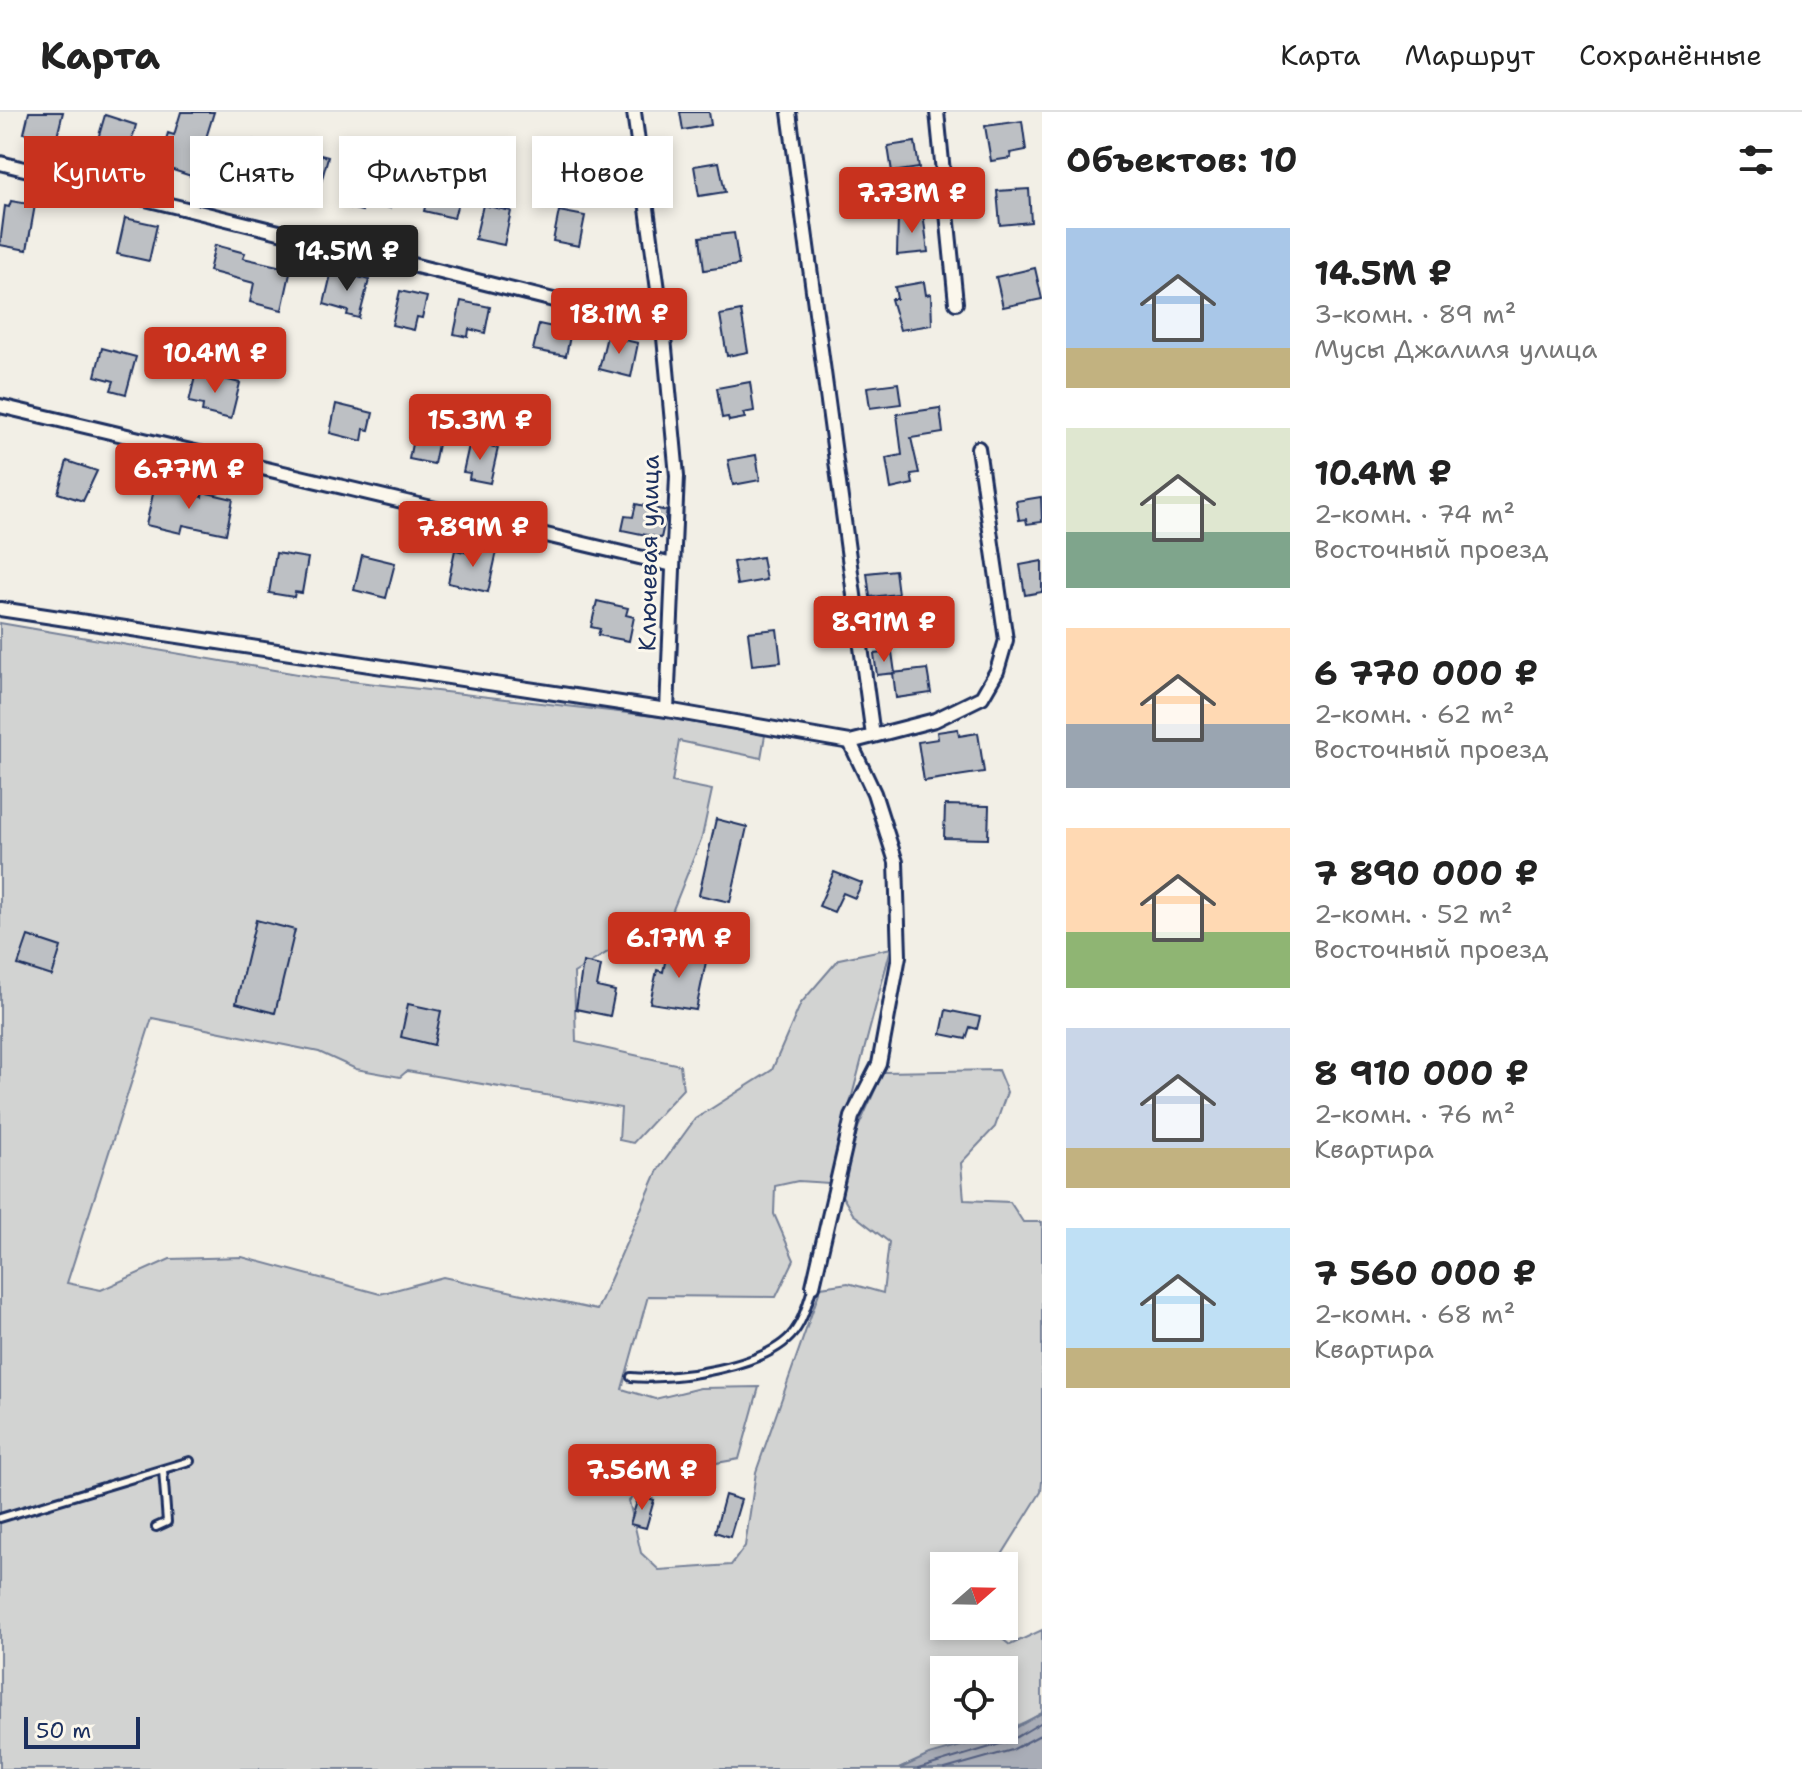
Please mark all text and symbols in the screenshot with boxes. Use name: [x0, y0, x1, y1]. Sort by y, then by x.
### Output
text: Карта: [40, 30, 160, 81]
text: Карта: [1280, 36, 1360, 74]
text: Маршрут: [1404, 36, 1535, 74]
text: Сохранённые: [1579, 36, 1762, 74]
chip: Купить: [24, 136, 174, 208]
chip: Снять: [190, 136, 323, 208]
chip: Фильтры: [339, 136, 516, 208]
chip: Новое: [532, 136, 673, 208]
text: Объектов: 10: [1066, 137, 1298, 183]
icon: filters: [1734, 138, 1778, 182]
pin: 7.73M ₽: [838, 167, 986, 235]
text: 7.73M ₽: [857, 175, 967, 210]
pin: 14.5M ₽: [273, 225, 421, 293]
text: 14.5M ₽: [294, 233, 400, 268]
text: 14.5M ₽: [1314, 250, 1452, 296]
icon: home: [1130, 260, 1226, 356]
pin: 18.1M ₽: [545, 288, 693, 356]
text: 18.1M ₽: [569, 296, 669, 331]
text: 3-комн. · 89 m²: [1314, 296, 1517, 331]
pin: 10.4M ₽: [141, 327, 289, 395]
text: Мусы Джалиля улица: [1314, 331, 1597, 366]
text: 10.4M ₽: [162, 335, 268, 370]
pin: 15.3M ₽: [406, 394, 554, 462]
text: 15.3M ₽: [427, 402, 533, 437]
pin: 6.77M ₽: [115, 443, 263, 511]
text: 10.4M ₽: [1314, 450, 1452, 496]
text: 6.77M ₽: [133, 451, 245, 486]
street label: Ключевая улица: [631, 454, 667, 652]
icon: home: [1130, 460, 1226, 556]
text: 2-комн. · 74 m²: [1314, 496, 1515, 531]
pin: 7.89M ₽: [399, 501, 547, 569]
text: 7.89M ₽: [417, 509, 529, 544]
text: Восточный проезд: [1314, 531, 1549, 566]
pin: 8.91M ₽: [810, 596, 958, 664]
text: 8.91M ₽: [832, 604, 936, 639]
text: 6 770 000 ₽: [1314, 650, 1538, 696]
icon: home: [1130, 660, 1226, 756]
text: 2-комн. · 62 m²: [1314, 696, 1515, 731]
text: Восточный проезд: [1314, 731, 1549, 766]
text: 7 890 000 ₽: [1314, 850, 1539, 896]
icon: home: [1130, 860, 1226, 956]
text: 2-комн. · 52 m²: [1314, 896, 1513, 931]
pin: 6.17M ₽: [605, 912, 753, 980]
text: 6.17M ₽: [626, 920, 732, 955]
text: Восточный проезд: [1314, 931, 1549, 966]
text: 8 910 000 ₽: [1314, 1050, 1529, 1096]
icon: home: [1130, 1060, 1226, 1156]
text: 2-комн. · 76 m²: [1314, 1096, 1515, 1131]
text: Квартира: [1314, 1131, 1434, 1166]
text: 7 560 000 ₽: [1314, 1250, 1537, 1296]
icon: home: [1130, 1260, 1226, 1356]
text: 2-комн. · 68 m²: [1314, 1296, 1515, 1331]
text: Квартира: [1314, 1331, 1434, 1366]
pin: 7.56M ₽: [568, 1444, 716, 1512]
text: 7.56M ₽: [586, 1452, 698, 1487]
north arrow: [930, 1552, 1018, 1640]
map controls: [930, 1552, 1018, 1744]
button: locate: [930, 1656, 1018, 1744]
scale bar: [24, 1713, 140, 1749]
text: 50 m: [36, 1716, 91, 1745]

